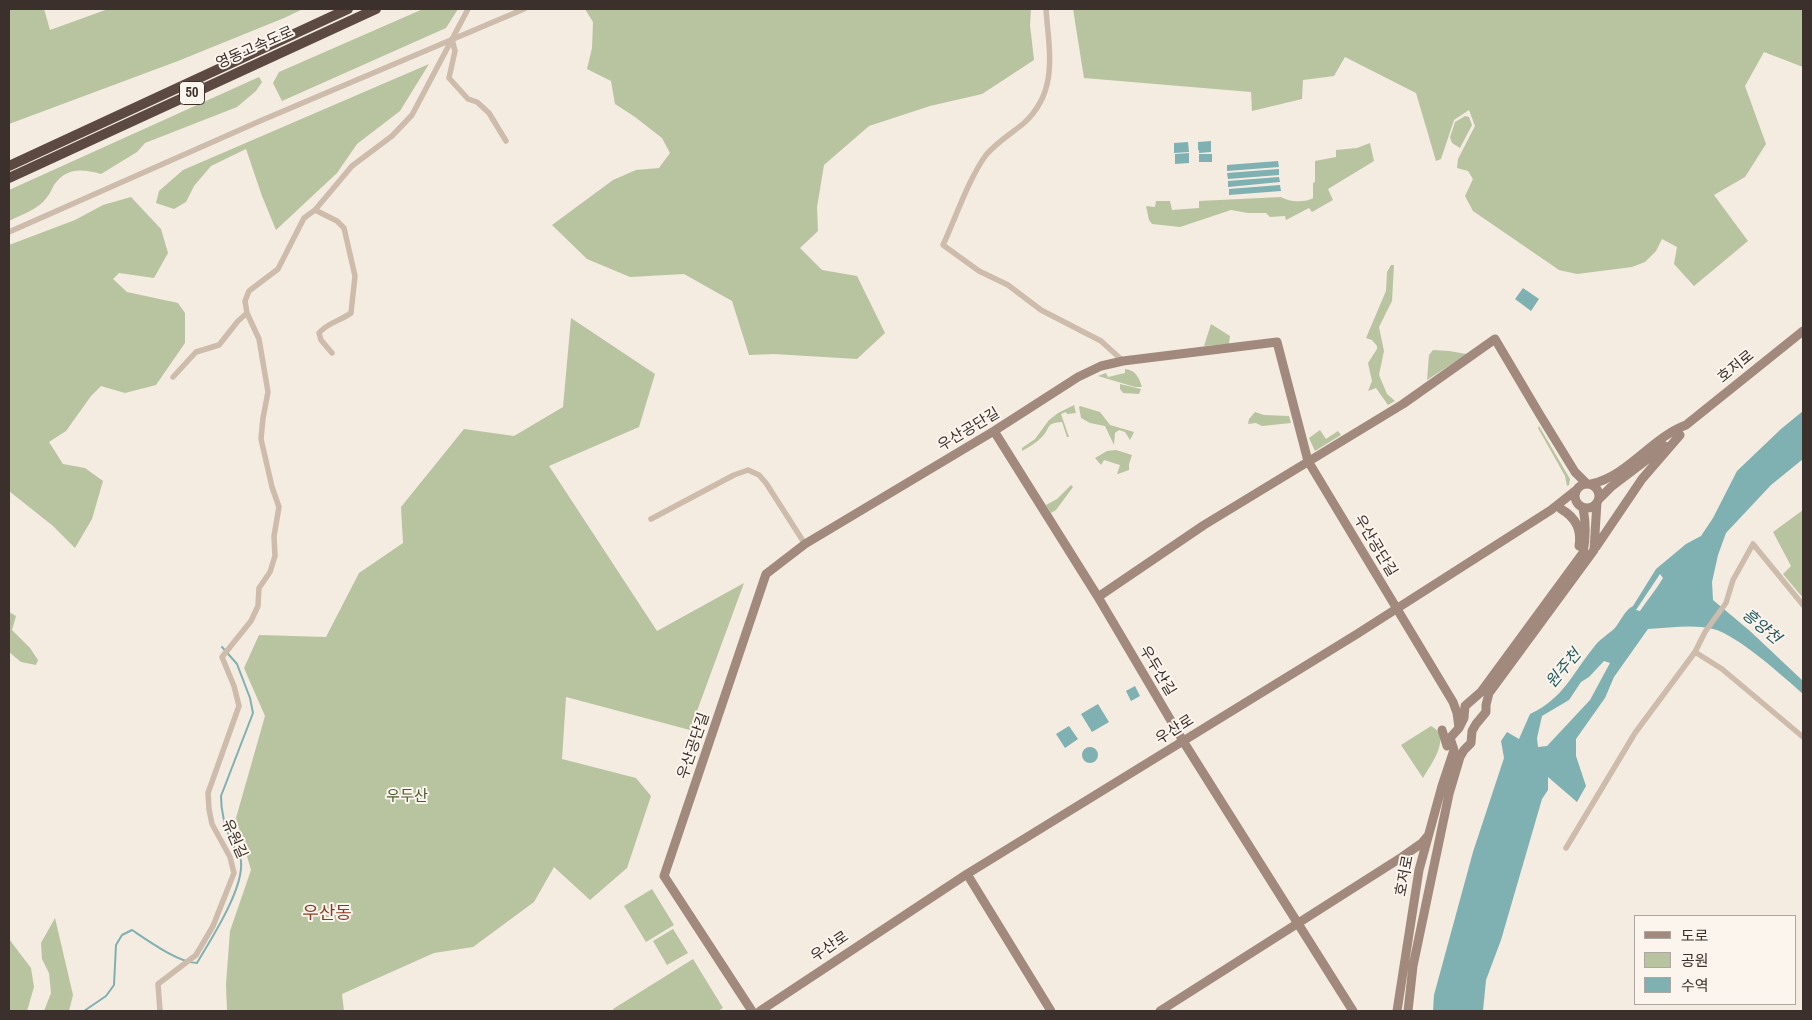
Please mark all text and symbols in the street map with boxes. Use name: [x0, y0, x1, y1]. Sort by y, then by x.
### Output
street label: 영동고속도로: [214, 23, 296, 73]
road number: 50: [180, 82, 204, 105]
street label: 호저로: [1714, 347, 1758, 387]
street label: 우산공단길: [935, 405, 1003, 455]
street label: 우산공단길: [1350, 512, 1400, 580]
water label: 흥양천: [1738, 605, 1784, 649]
street label: 우두산길: [1135, 643, 1179, 699]
water label: 원주천: [1542, 646, 1586, 692]
street label: 우산공단길: [674, 710, 714, 782]
street label: 우산로: [1153, 711, 1197, 749]
park label: 우두산: [386, 788, 428, 806]
street label: 유원길: [217, 816, 251, 862]
street label: 호저로: [1392, 854, 1418, 898]
district label: 우산동: [302, 903, 352, 925]
legend: [1634, 915, 1797, 1005]
text: 도로: [1681, 925, 1709, 946]
street label: 우산로: [808, 928, 852, 966]
text: 공원: [1681, 950, 1709, 971]
text: 수역: [1681, 975, 1709, 996]

